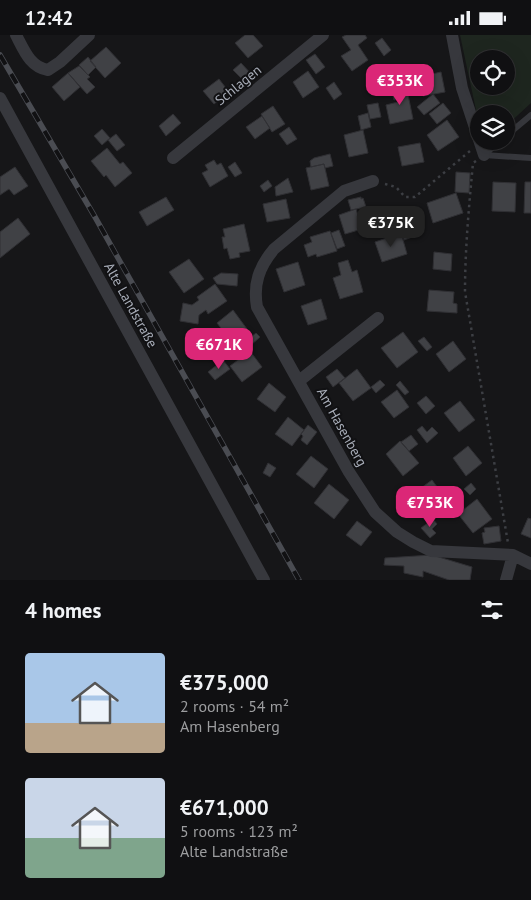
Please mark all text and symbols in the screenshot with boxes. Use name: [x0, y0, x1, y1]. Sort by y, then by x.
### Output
text: 12:42: [25, 6, 73, 30]
map controls: [470, 50, 515, 150]
button: locate: [470, 50, 515, 95]
street label: Schlagen: [211, 61, 265, 109]
pin: €353K: [365, 63, 435, 106]
text: €353K: [377, 70, 423, 90]
button: layers: [470, 105, 515, 150]
pin: €375K: [356, 205, 426, 248]
text: €375K: [368, 212, 414, 232]
street label: Alte Landstraße: [100, 259, 162, 351]
pin: €671K: [184, 327, 254, 370]
text: €671K: [196, 334, 242, 354]
street label: Am Hasenberg: [313, 384, 371, 470]
pin: €753K: [395, 485, 465, 528]
text: €753K: [407, 492, 453, 512]
icon: filters: [478, 596, 506, 624]
text: 4 homes: [25, 597, 101, 624]
text: €375,000: [180, 669, 269, 696]
icon: home: [65, 673, 125, 733]
text: 2 rooms · 54 m²: [180, 696, 289, 716]
text: Am Hasenberg: [180, 716, 280, 736]
text: €671,000: [180, 794, 269, 821]
icon: home: [65, 798, 125, 858]
text: 5 rooms · 123 m²: [180, 821, 298, 841]
text: Alte Landstraße: [180, 841, 288, 861]

